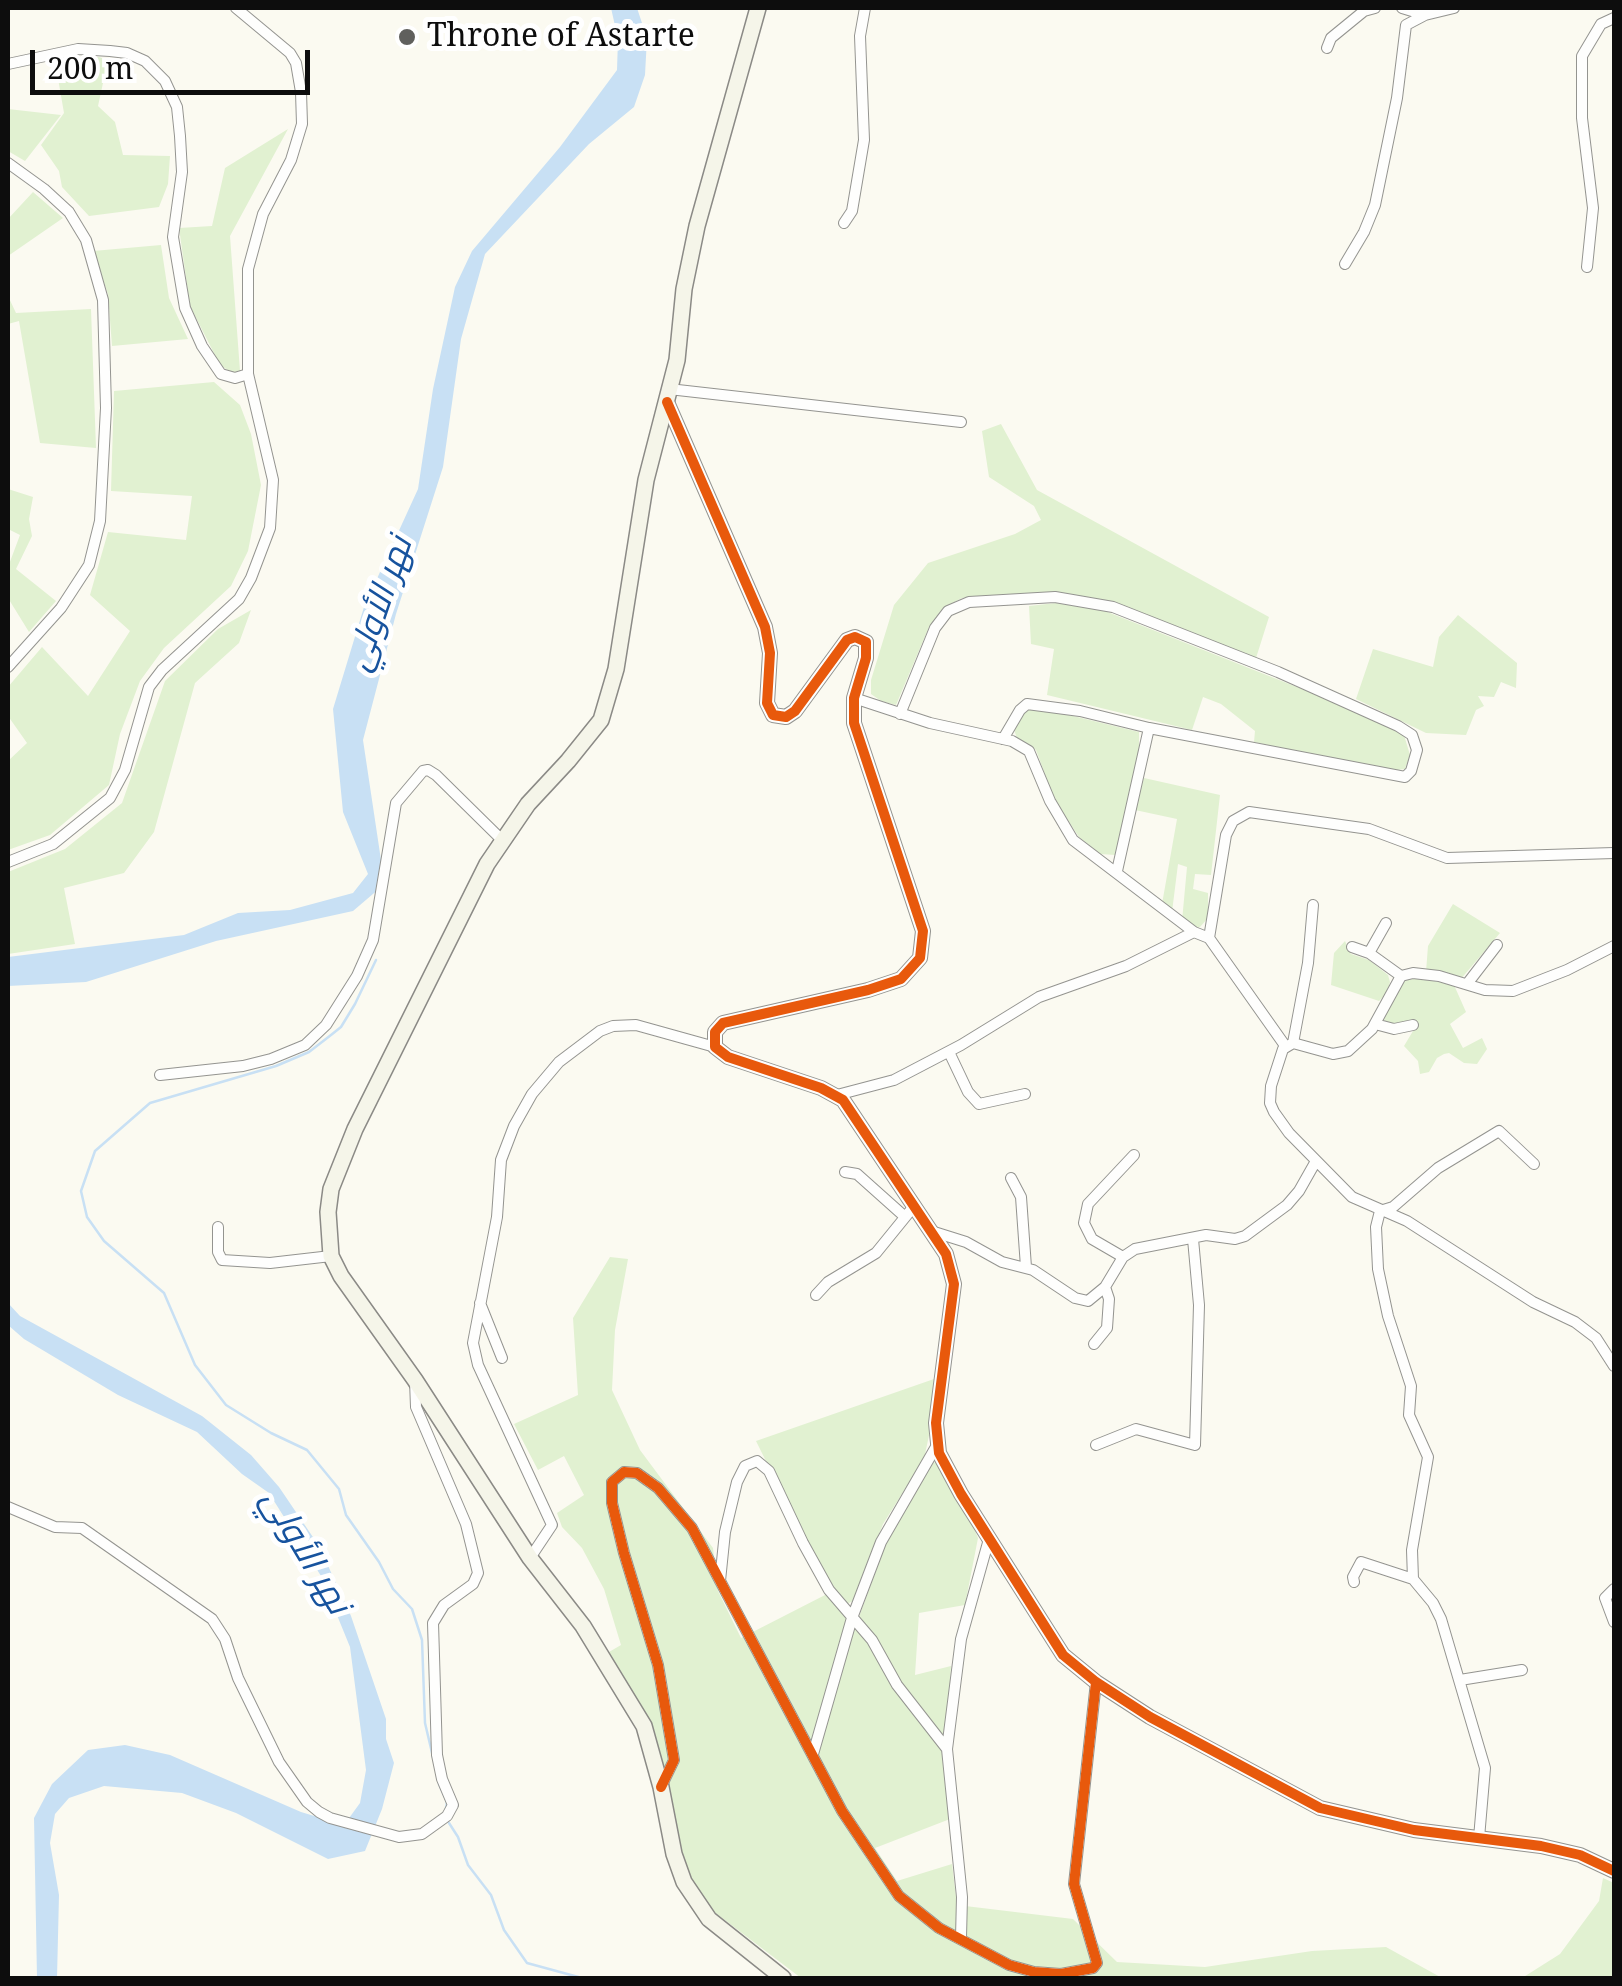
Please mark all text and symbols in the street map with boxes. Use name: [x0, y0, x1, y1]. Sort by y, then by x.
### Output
place label: Throne of Astarte: [427, 18, 695, 56]
marker: Throne of Astarte: [396, 26, 418, 48]
scale bar: [35, 30, 315, 92]
text: 200 m: [47, 47, 133, 88]
water label: نهر الأولي: [338, 532, 422, 676]
water label: نهر الأولي: [251, 1482, 359, 1622]

